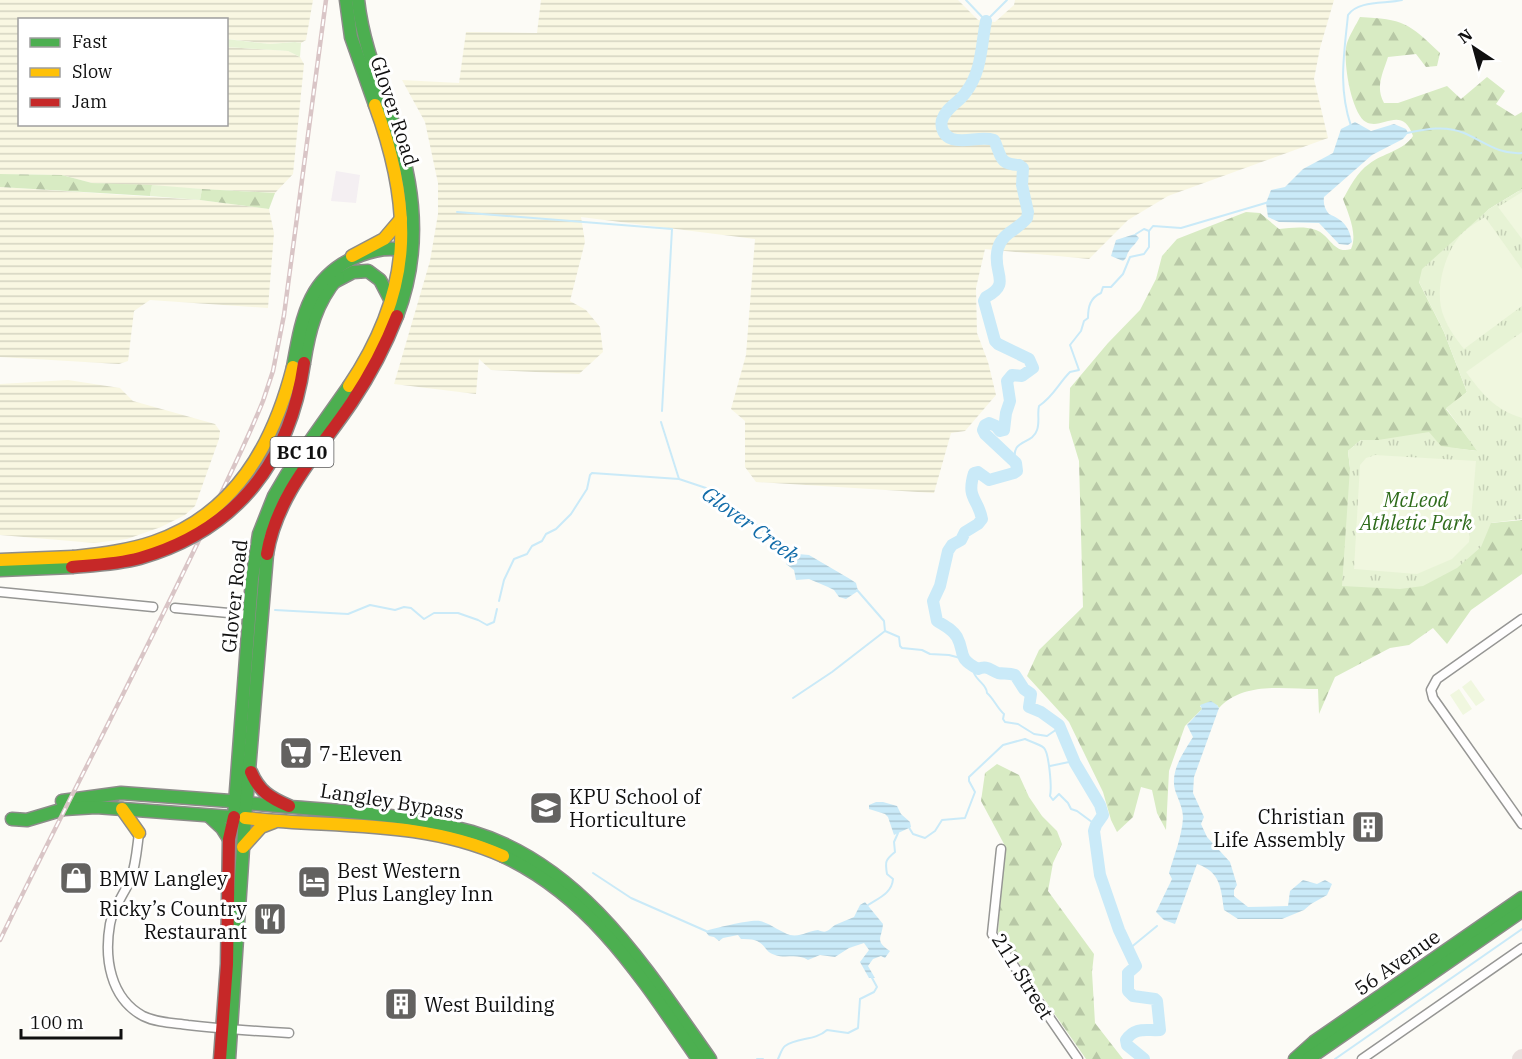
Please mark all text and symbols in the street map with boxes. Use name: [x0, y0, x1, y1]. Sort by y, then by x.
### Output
legend: [18, 18, 228, 126]
north arrow: [1444, 18, 1504, 78]
text: N: [1454, 24, 1476, 48]
text: Fast: [72, 30, 107, 53]
street label: Glover Road: [365, 53, 425, 169]
text: Slow: [72, 60, 112, 83]
text: Jam: [72, 90, 107, 113]
road number: BC 10: [270, 437, 334, 467]
water label: Glover Creek: [697, 479, 806, 569]
park label: McLeod Athletic Park: [1358, 486, 1473, 536]
street label: Glover Road: [215, 538, 253, 654]
supermarket icon: 7-Eleven: [278, 735, 314, 771]
place label: 7-Eleven: [319, 740, 403, 767]
street label: Langley Bypass: [318, 776, 466, 826]
place label: KPU School of Horticulture: [569, 783, 702, 833]
school or university icon: KPU School of Horticulture: [528, 790, 564, 826]
place label: Christian Life Assembly: [1213, 803, 1345, 853]
building icon: Christian Life Assembly: [1350, 809, 1386, 845]
place label: Best Western Plus Langley Inn: [337, 857, 493, 907]
shop icon: BMW Langley: [58, 860, 94, 896]
hotel icon: Best Western Plus Langley Inn: [296, 864, 332, 900]
place label: BMW Langley: [99, 865, 228, 892]
place label: Ricky’s Country Restaurant: [99, 895, 247, 945]
restaurant icon: Ricky’s Country Restaurant: [252, 901, 288, 937]
street label: 56 Avenue: [1349, 923, 1445, 1001]
street label: 211 Street: [986, 928, 1060, 1024]
building icon: West Building: [383, 986, 419, 1022]
place label: West Building: [424, 991, 555, 1018]
scale bar: [21, 1002, 122, 1040]
text: 100 m: [30, 1011, 84, 1034]

